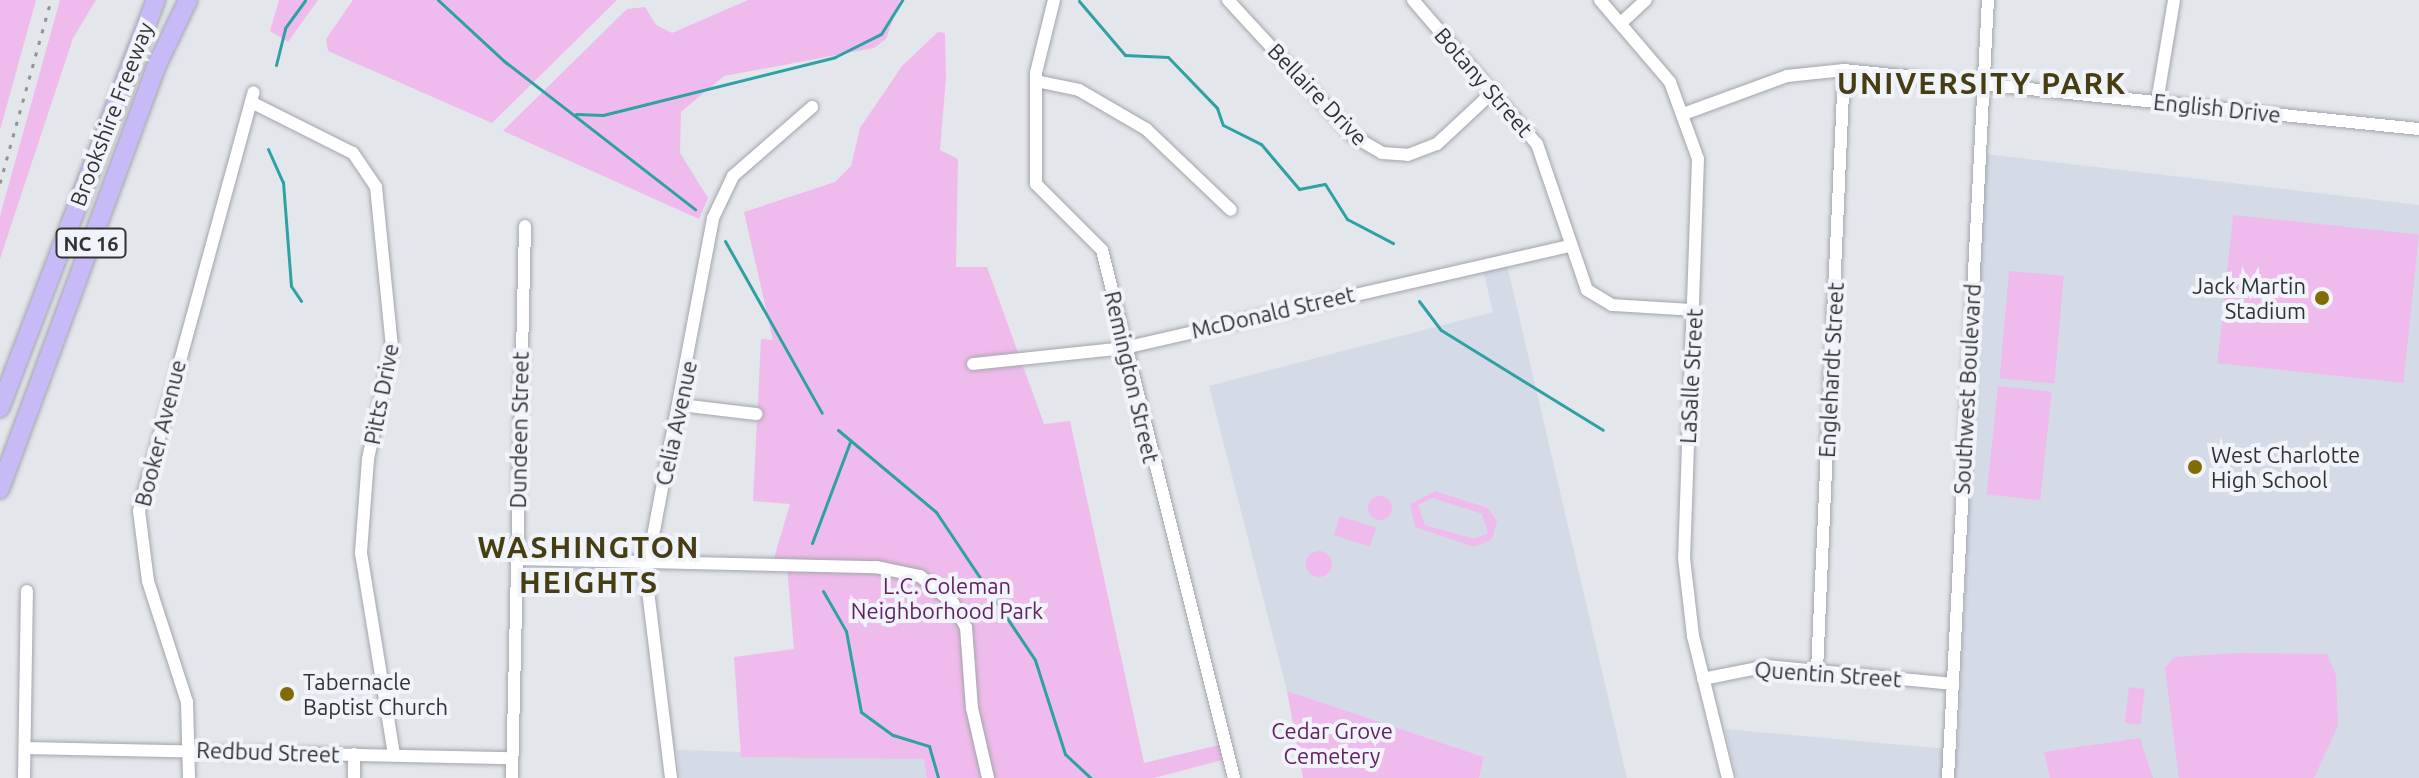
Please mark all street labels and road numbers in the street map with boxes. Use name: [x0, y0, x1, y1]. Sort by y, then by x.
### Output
street label: Brookshire Freeway: [64, 18, 158, 210]
street label: Botany Street: [1429, 22, 1539, 142]
street label: Bellaire Drive: [1263, 37, 1373, 151]
street label: English Drive: [2152, 88, 2282, 128]
road number: NC 16: [55, 227, 127, 259]
street label: McDonald Street: [1189, 280, 1357, 344]
street label: Englehardt Street: [1813, 282, 1849, 458]
street label: Southwest Boulevard: [1948, 283, 1986, 495]
street label: Remington Street: [1099, 288, 1165, 466]
street label: LaSalle Street: [1674, 308, 1708, 444]
street label: Pitts Drive: [358, 341, 404, 447]
street label: Dundeen Street: [504, 351, 534, 509]
street label: Booker Avenue: [129, 357, 191, 509]
street label: Celia Avenue: [650, 358, 702, 488]
street label: Quentin Street: [1754, 656, 1902, 692]
street label: Redbud Street: [196, 736, 340, 768]

